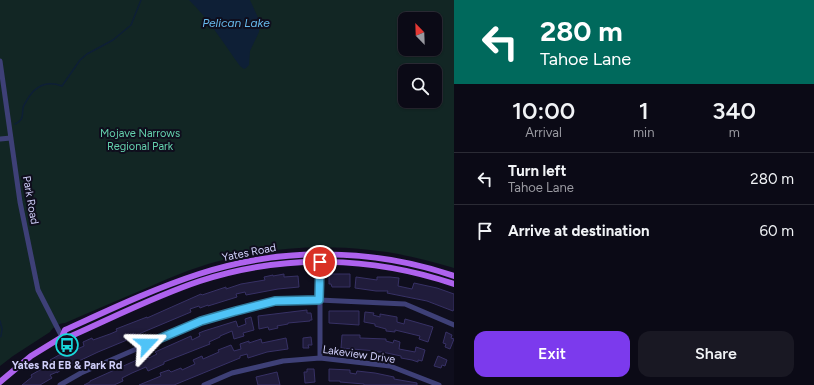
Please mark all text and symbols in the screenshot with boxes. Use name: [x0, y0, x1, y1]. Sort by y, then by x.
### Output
north arrow: [398, 12, 442, 56]
map controls: [398, 12, 442, 108]
text: 280 m: [540, 14, 623, 48]
water label: Pelican Lake: [202, 16, 270, 30]
icon: left: [474, 16, 526, 68]
text: Tahoe Lane: [540, 48, 631, 70]
button: search: [398, 64, 442, 108]
text: 10:00: [512, 96, 575, 125]
text: 1: [639, 96, 649, 125]
text: 340: [712, 96, 756, 125]
text: Arrival: [525, 125, 562, 140]
text: min: [633, 125, 654, 140]
text: m: [729, 125, 740, 140]
park label: Mojave Narrows Regional Park: [100, 127, 180, 153]
text: Turn left: [508, 162, 566, 180]
icon: left: [474, 168, 496, 190]
text: 280 m: [750, 170, 794, 188]
street label: Park Road: [20, 175, 41, 225]
text: Tahoe Lane: [508, 180, 574, 195]
icon: arrive: [474, 220, 496, 242]
text: Arrive at destination: [508, 222, 649, 240]
text: 60 m: [759, 222, 794, 240]
street label: Yates Road: [221, 241, 277, 264]
pin: [303, 245, 337, 279]
icon: arrive: [309, 251, 331, 273]
position arrow: [126, 323, 168, 365]
button: Exit: [474, 331, 630, 377]
button: Share: [638, 331, 794, 377]
bus stop icon: Yates Rd EB & Park Rd: [54, 332, 80, 358]
street label: Lakeview Drive: [322, 343, 396, 366]
place label: Yates Rd EB & Park Rd: [12, 359, 122, 372]

